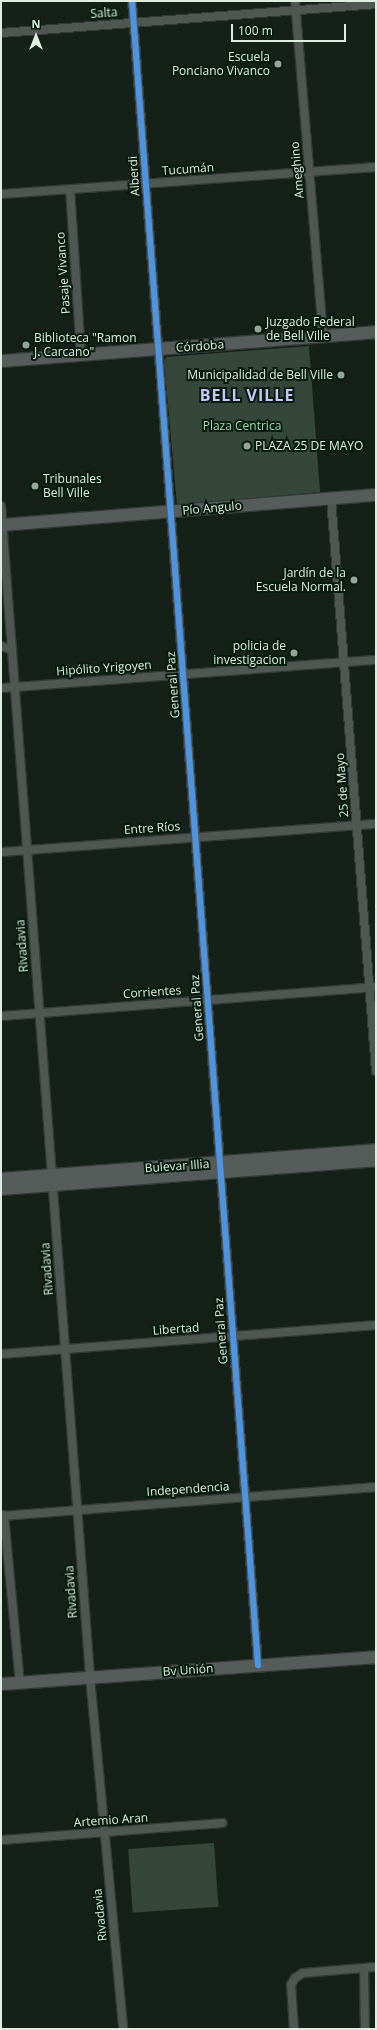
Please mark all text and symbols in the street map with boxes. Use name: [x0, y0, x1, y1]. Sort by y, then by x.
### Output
street label: Salta: [90, 5, 118, 21]
north arrow: [16, 16, 56, 56]
text: N: [32, 16, 40, 31]
scale bar: [233, 16, 348, 42]
text: 100 m: [238, 22, 273, 39]
place label: Escuela Ponciano Vivanco: [172, 50, 270, 78]
marker: Escuela Ponciano Vivanco: [273, 59, 283, 69]
street label: Ameghino: [287, 141, 307, 199]
street label: Alberdi: [125, 156, 143, 196]
street label: Tucumán: [161, 160, 215, 178]
street label: Pasaje Vivanco: [53, 231, 73, 315]
place label: Juzgado Federal de Bell Ville: [266, 315, 355, 343]
marker: Juzgado Federal de Bell Ville: [253, 324, 263, 334]
place label: Biblioteca "Ramon J. Carcano": [34, 331, 136, 359]
street label: Córdoba: [175, 337, 225, 355]
marker: Biblioteca "Ramon J. Carcano": [21, 340, 31, 350]
place label: Municipalidad de Bell Ville: [187, 368, 333, 382]
marker: Municipalidad de Bell Ville: [336, 370, 346, 380]
district label: BELL VILLE: [200, 385, 294, 405]
park label: Plaza Centrica: [203, 419, 281, 433]
place label: PLAZA 25 DE MAYO: [255, 439, 363, 453]
marker: PLAZA 25 DE MAYO: [242, 441, 252, 451]
place label: Tribunales Bell Ville: [43, 472, 102, 500]
marker: Tribunales Bell Ville: [30, 481, 40, 491]
street label: Pío Angulo: [182, 498, 242, 518]
place label: Jardín de la Escuela Normal.: [256, 566, 346, 594]
marker: Jardín de la Escuela Normal.: [349, 575, 359, 585]
place label: policia de investigacion: [213, 639, 286, 667]
marker: policia de investigacion: [289, 648, 299, 658]
street label: General Paz: [163, 651, 183, 719]
street label: Hipólito Yrigoyen: [56, 657, 152, 679]
street label: 25 de Mayo: [333, 752, 351, 818]
street label: Entre Ríos: [123, 819, 181, 837]
street label: Rivadavia: [13, 919, 31, 973]
street label: General Paz: [187, 974, 207, 1042]
street label: Corrientes: [122, 983, 182, 1001]
street label: Bulevar Illia: [144, 1157, 210, 1175]
street label: Rivadavia: [38, 1242, 56, 1296]
street label: General Paz: [211, 1297, 231, 1365]
street label: Libertad: [152, 1320, 200, 1338]
street label: Independencia: [146, 1479, 230, 1499]
street label: Rivadavia: [62, 1565, 80, 1619]
street label: Bv Unión: [162, 1661, 214, 1679]
street label: Artemio Aran: [73, 1810, 149, 1830]
street label: Rivadavia: [90, 1888, 110, 1942]

